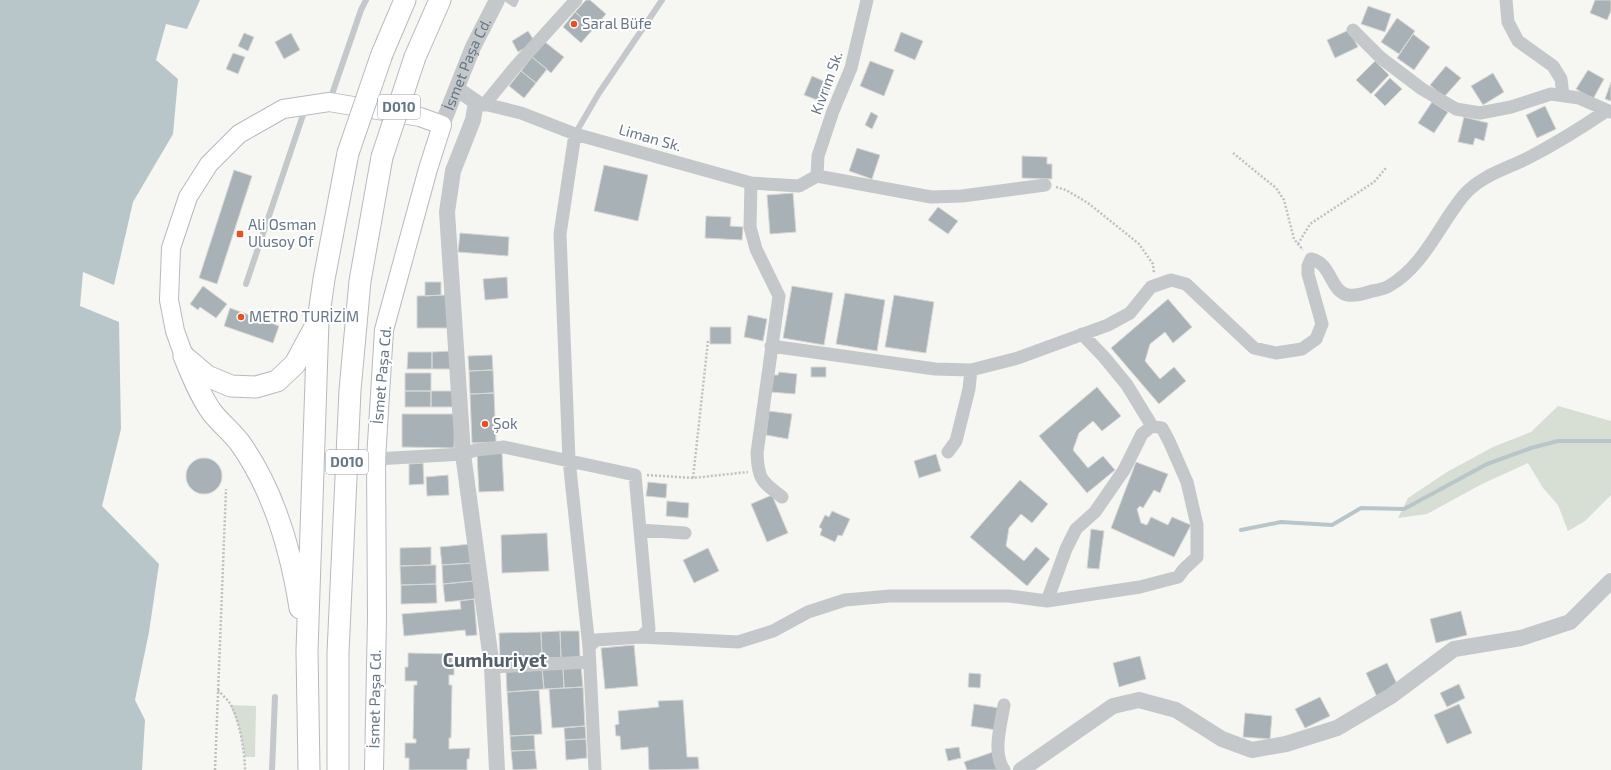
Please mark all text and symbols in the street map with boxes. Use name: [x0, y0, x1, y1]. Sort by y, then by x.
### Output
street label: İsmet Paşa Cd.: [439, 14, 494, 112]
place label: Saral Büfe: [582, 14, 652, 32]
marker: Saral Büfe: [569, 19, 579, 29]
street label: Kıvrım Sk.: [806, 48, 846, 117]
road number: D010: [378, 95, 420, 119]
street label: Liman Sk.: [617, 120, 684, 155]
place label: Ali Osman Ulusoy Of: [248, 215, 317, 250]
marker: Ali Osman Ulusoy Of: [235, 229, 245, 239]
place label: METRO TURİZİM: [249, 307, 359, 325]
marker: METRO TURİZİM: [236, 312, 246, 322]
street label: İsmet Paşa Cd.: [368, 325, 395, 425]
place label: Şok: [493, 414, 518, 433]
marker: Şok: [480, 419, 490, 429]
road number: D010: [326, 450, 368, 474]
district label: Cumhuriyet: [443, 648, 547, 672]
street label: İsmet Paşa Cd.: [364, 650, 385, 748]

